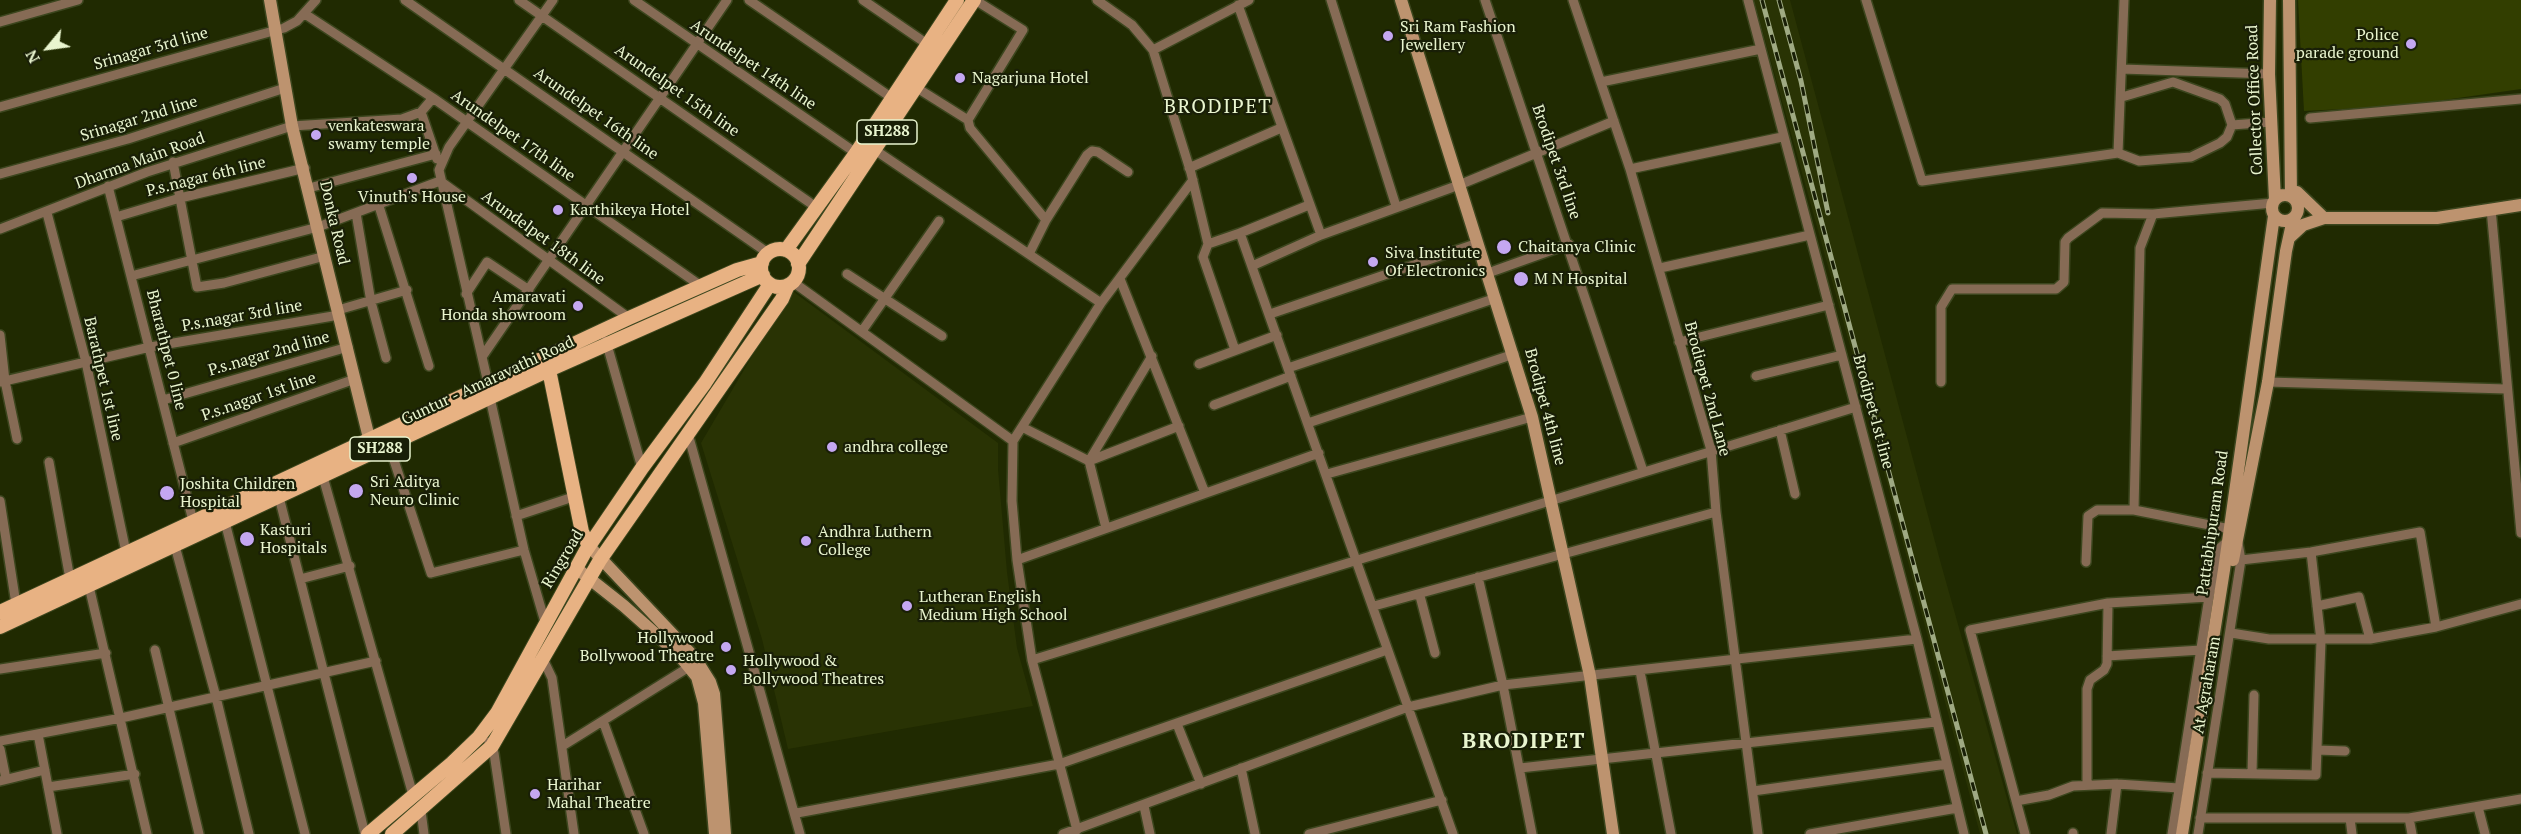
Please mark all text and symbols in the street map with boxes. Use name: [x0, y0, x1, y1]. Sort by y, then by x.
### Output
street label: Arundelpet 14th line: [686, 16, 820, 114]
place label: Sri Ram Fashion Jewellery: [1400, 17, 1516, 55]
north arrow: [18, 18, 78, 78]
street label: Srinagar 3rd line: [92, 23, 210, 75]
street label: Collector Office Road: [2243, 25, 2267, 175]
place label: Police parade ground: [2296, 25, 2399, 63]
marker: Sri Ram Fashion Jewellery: [1381, 29, 1395, 43]
marker: Police parade ground: [2404, 37, 2418, 51]
street label: Arundelpet 15th line: [611, 41, 743, 141]
text: N: [20, 46, 45, 67]
street label: Arundelpet 16th line: [530, 64, 662, 164]
place label: Nagarjuna Hotel: [972, 68, 1089, 88]
marker: Nagarjuna Hotel: [953, 71, 967, 85]
street label: Arundelpet 17th line: [447, 86, 579, 186]
street label: Srinagar 2nd line: [78, 92, 200, 146]
district label: BRODIPET: [1164, 95, 1272, 119]
street label: Brodipet 3rd line: [1527, 102, 1585, 222]
place label: venkateswara swamy temple: [328, 116, 430, 154]
road number: SH288: [857, 120, 917, 144]
marker: venkateswara swamy temple: [309, 128, 323, 142]
street label: Dharma Main Road: [73, 129, 207, 193]
street label: P.s.nagar 6th line: [144, 153, 268, 201]
marker: Vinuth's House: [405, 171, 419, 185]
street label: Donka Road: [315, 179, 353, 267]
place label: Vinuth's House: [358, 187, 466, 207]
street label: Arundelpet 18th line: [478, 187, 608, 289]
place label: Karthikeya Hotel: [570, 200, 690, 220]
marker: Karthikeya Hotel: [551, 203, 565, 217]
place label: Chaitanya Clinic: [1518, 237, 1636, 257]
marker: Chaitanya Clinic: [1495, 238, 1513, 256]
place label: Siva Institute Of Electronics: [1385, 243, 1485, 281]
marker: Siva Institute Of Electronics: [1366, 255, 1380, 269]
place label: M N Hospital: [1534, 269, 1627, 289]
marker: M N Hospital: [1512, 270, 1530, 288]
place label: Amaravati Honda showroom: [441, 287, 566, 325]
street label: Bharathpet 0 line: [142, 288, 190, 412]
street label: P.s.nagar 3rd line: [180, 296, 304, 336]
marker: Amaravati Honda showroom: [571, 299, 585, 313]
street label: Barathpet 1st line: [79, 315, 127, 443]
street label: Brodiepet 2nd Lane: [1680, 320, 1734, 458]
street label: P.s.nagar 2nd line: [206, 327, 332, 381]
street label: Guntur - Amaravathi Road: [399, 332, 577, 430]
street label: Brodipet 4th line: [1520, 346, 1570, 468]
street label: Brodipet 1st line: [1848, 353, 1898, 471]
street label: P.s.nagar 1st line: [199, 368, 319, 426]
road number: SH288: [350, 437, 410, 461]
place label: andhra college: [844, 437, 948, 457]
marker: andhra college: [825, 440, 839, 454]
street label: Pattabhipuram Road: [2193, 449, 2233, 597]
place label: Sri Aditya Neuro Clinic: [370, 472, 460, 510]
place label: Joshita Children Hospital: [180, 474, 295, 512]
marker: Sri Aditya Neuro Clinic: [347, 482, 365, 500]
marker: Joshita Children Hospital: [158, 484, 176, 502]
place label: Kasturi Hospitals: [260, 520, 327, 558]
place label: Andhra Luthern College: [818, 522, 932, 560]
street label: Ringroad: [538, 526, 588, 592]
marker: Kasturi Hospitals: [238, 530, 256, 548]
marker: Andhra Luthern College: [799, 534, 813, 548]
place label: Lutheran English Medium High School: [919, 587, 1068, 625]
marker: Lutheran English Medium High School: [900, 599, 914, 613]
place label: Hollywood Bollywood Theatre: [580, 628, 714, 666]
street label: At Agraharam: [2189, 635, 2225, 735]
marker: Hollywood Bollywood Theatre: [719, 640, 733, 654]
place label: Hollywood & Bollywood Theatres: [743, 651, 884, 689]
marker: Hollywood & Bollywood Theatres: [724, 663, 738, 677]
district label: BRODIPET: [1462, 729, 1586, 755]
place label: Harihar Mahal Theatre: [547, 775, 651, 813]
marker: Harihar Mahal Theatre: [528, 787, 542, 801]

